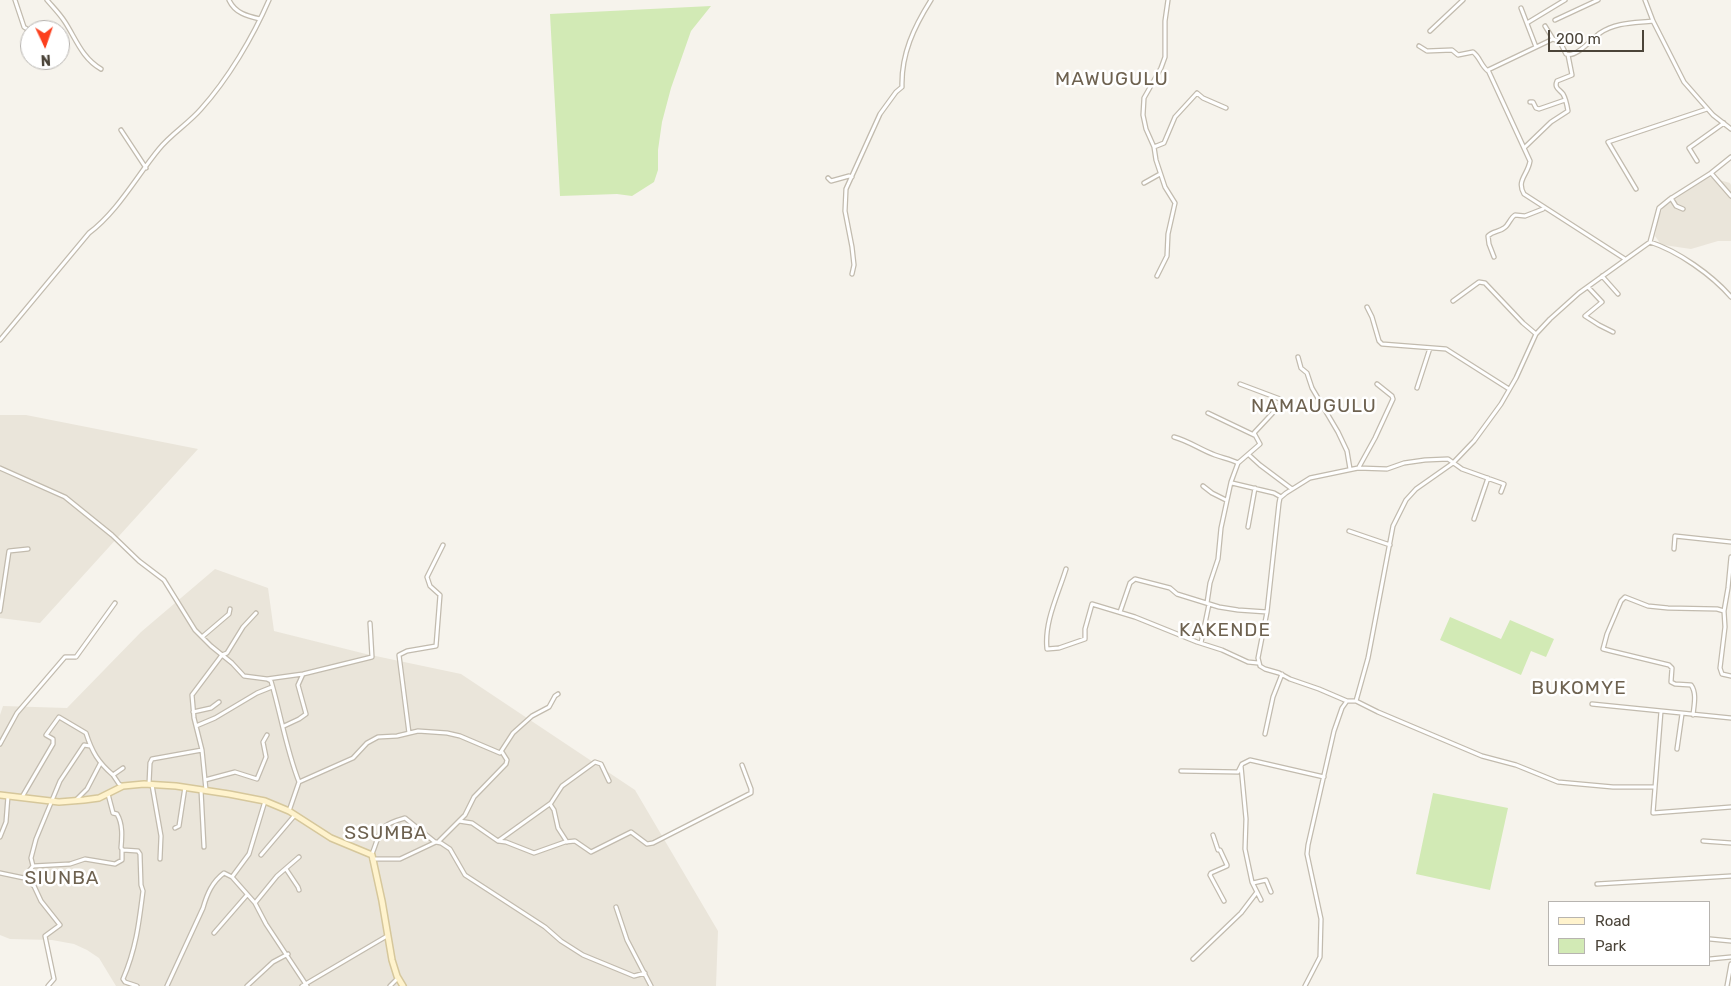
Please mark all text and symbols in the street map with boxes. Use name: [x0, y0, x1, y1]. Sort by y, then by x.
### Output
north arrow: [20, 20, 70, 70]
scale bar: [1551, 20, 1647, 52]
text: 200 m: [1556, 30, 1601, 48]
text: N: [40, 51, 51, 68]
district label: MAWUGULU: [1054, 69, 1170, 91]
district label: NAMAUGULU: [1250, 396, 1378, 418]
district label: KAKENDE: [1178, 620, 1272, 642]
district label: BUKOMYE: [1530, 678, 1628, 700]
district label: SSUMBA: [344, 823, 428, 845]
district label: SIUNBA: [24, 868, 100, 890]
legend: [1548, 901, 1711, 966]
text: Road: [1595, 912, 1631, 930]
text: Park: [1595, 937, 1626, 955]

